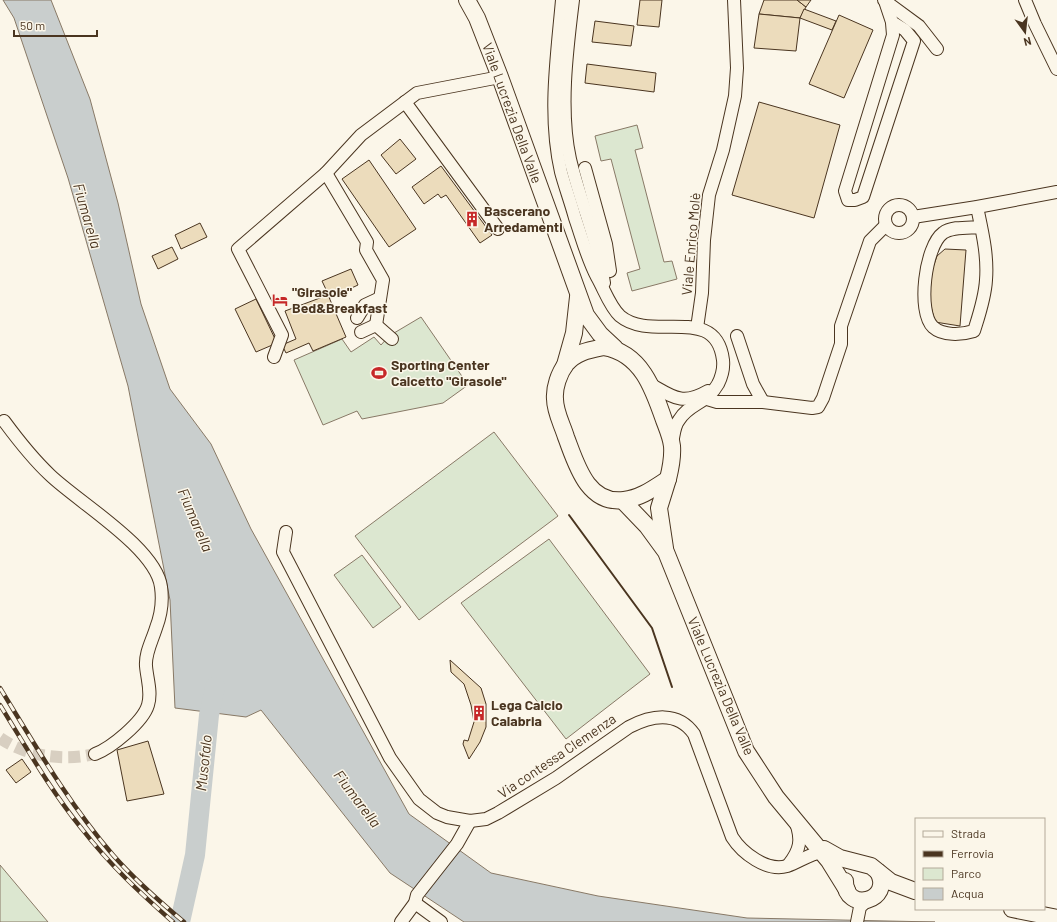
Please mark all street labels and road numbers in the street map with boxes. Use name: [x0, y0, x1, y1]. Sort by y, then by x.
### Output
street label: Viale Lucrezia Della Valle: [479, 40, 546, 186]
street label: Viale Enrico Molè: [678, 192, 703, 296]
street label: Viale Lucrezia Della Valle: [685, 614, 758, 758]
street label: Via contessa Clemenza: [494, 710, 619, 801]

